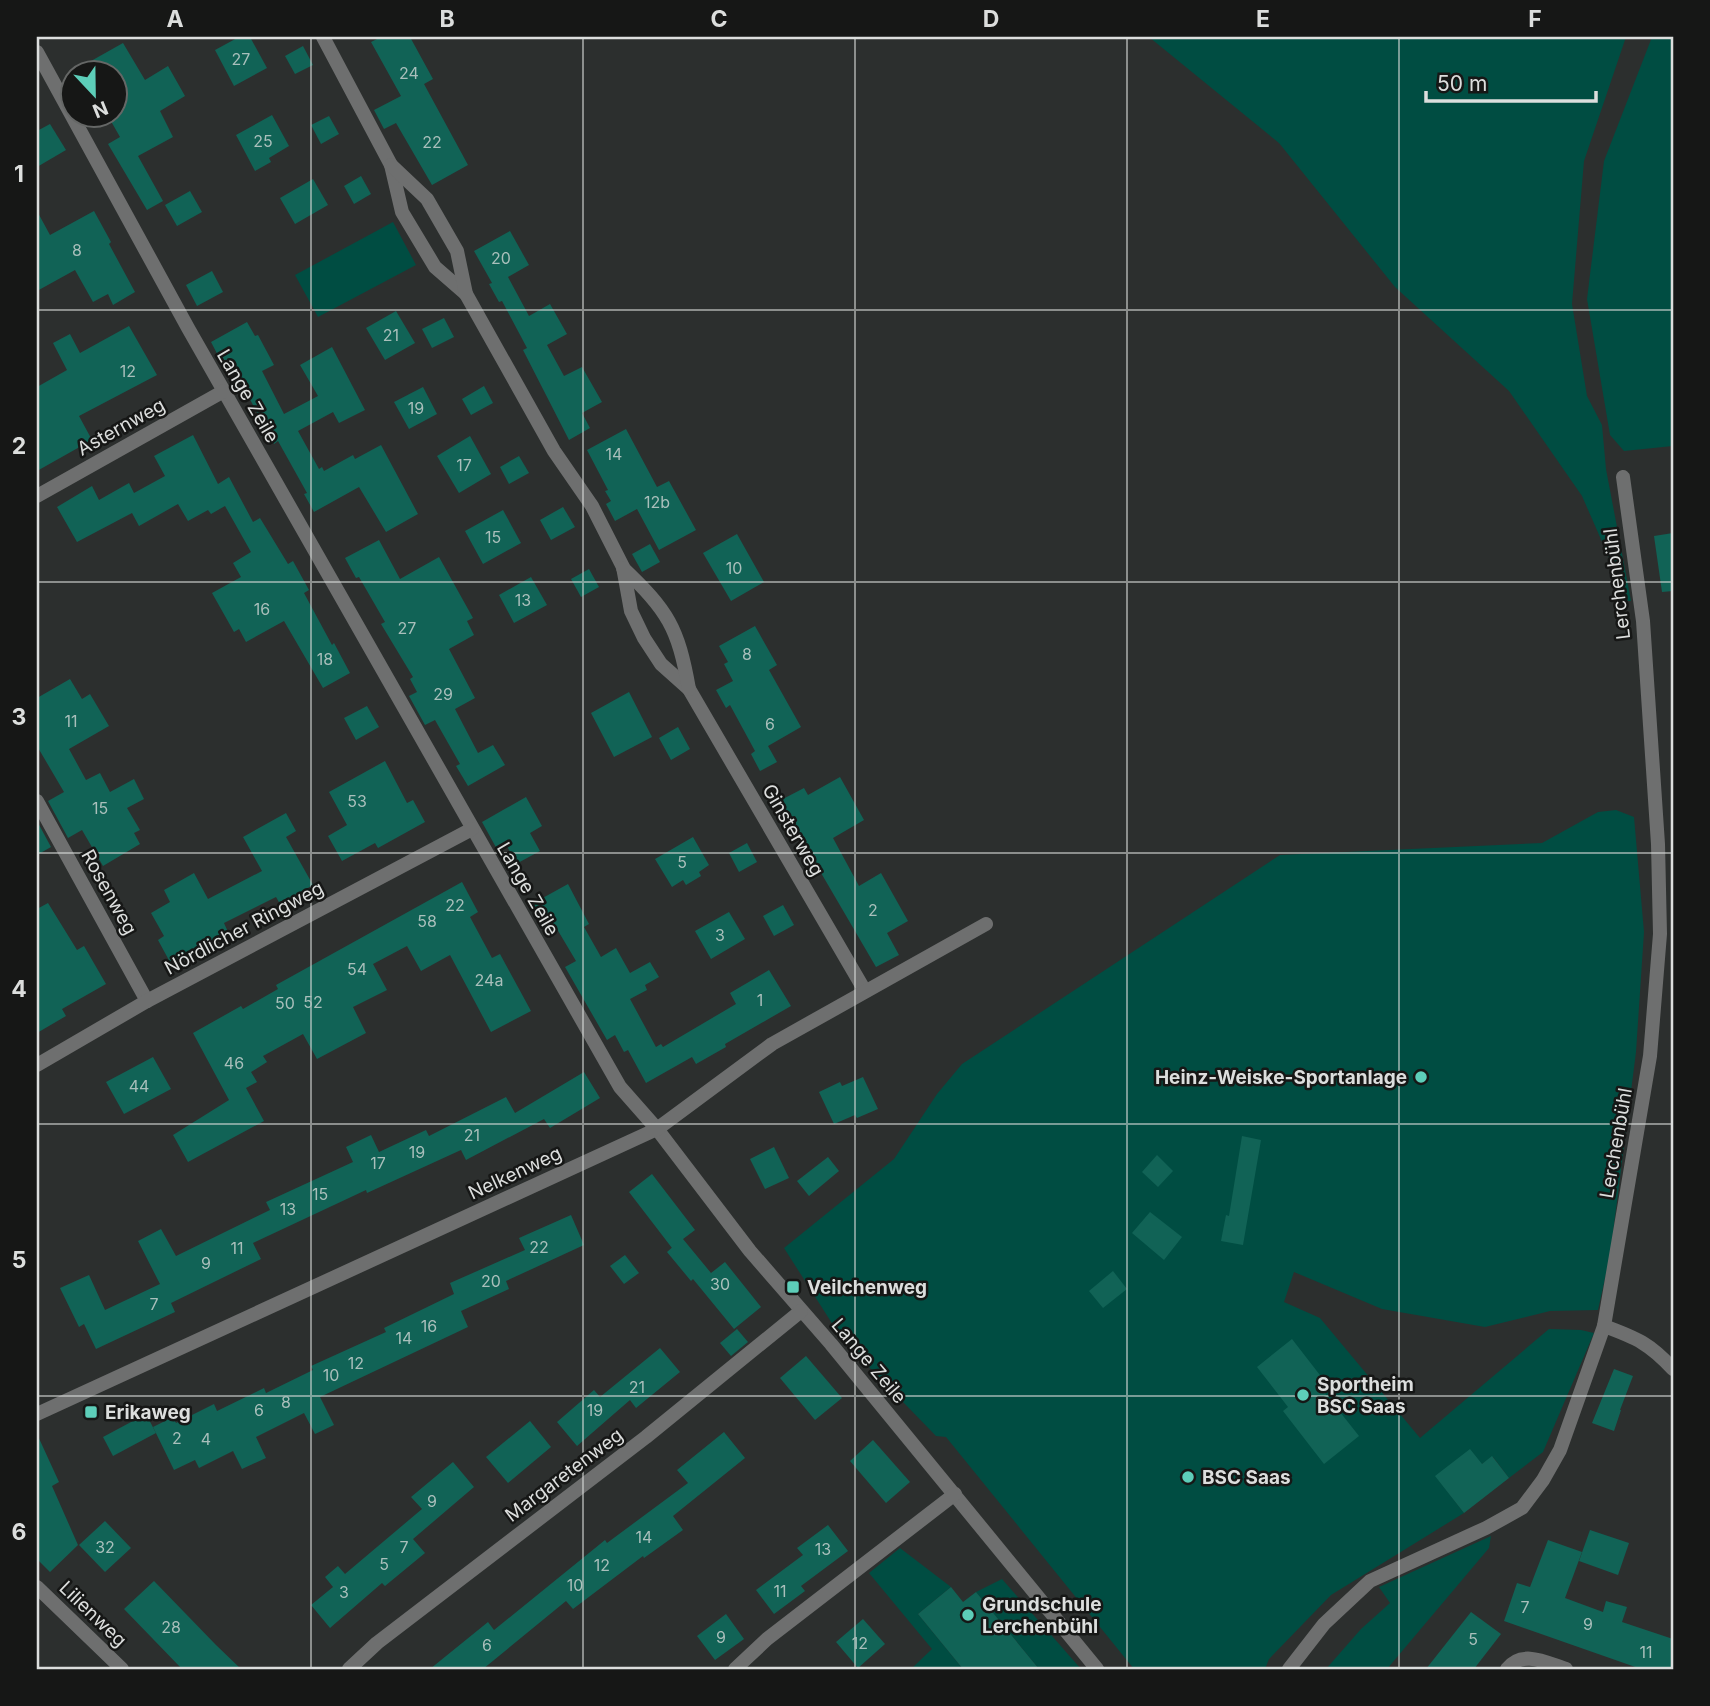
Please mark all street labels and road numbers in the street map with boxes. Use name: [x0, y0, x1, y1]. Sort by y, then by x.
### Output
street label: Lange Zeile: [212, 345, 284, 447]
street label: Asternweg: [73, 393, 169, 461]
street label: Lerchenbühl: [1599, 527, 1635, 641]
street label: Ginsterweg: [757, 780, 829, 880]
street label: Lange Zeile: [492, 838, 564, 940]
street label: Rosenweg: [76, 845, 142, 939]
street label: Nördlicher Ringweg: [161, 876, 327, 980]
street label: Lerchenbühl: [1595, 1086, 1637, 1200]
street label: Nelkenweg: [465, 1141, 565, 1205]
street label: Lange Zeile: [827, 1314, 911, 1408]
street label: Margaretenweg: [501, 1423, 627, 1527]
street label: Lilienweg: [55, 1576, 131, 1652]

